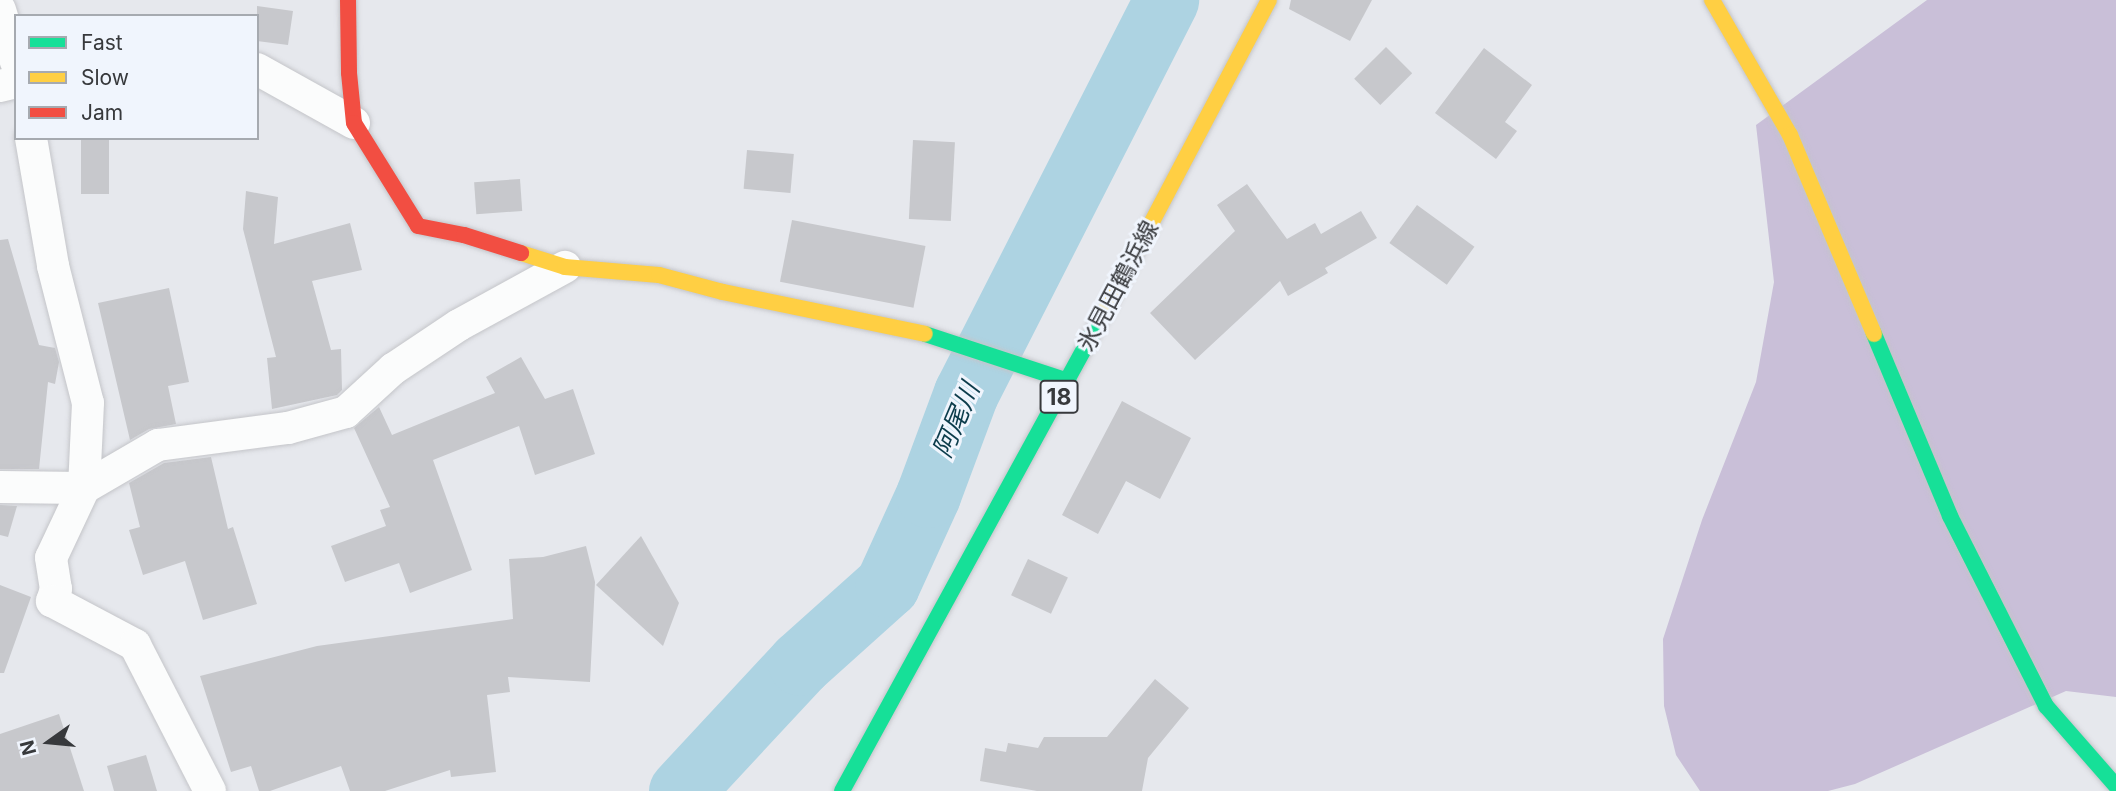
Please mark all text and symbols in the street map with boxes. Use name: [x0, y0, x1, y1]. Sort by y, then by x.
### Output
legend: [14, 14, 259, 140]
text: Fast: [81, 30, 123, 55]
text: Slow: [81, 65, 129, 90]
text: Jam: [81, 100, 123, 125]
street label: 氷見田鶴浜線: [1071, 216, 1165, 356]
water label: 阿尾川: [926, 378, 986, 462]
road number: 18: [1038, 378, 1080, 416]
north arrow: [14, 707, 84, 777]
text: N: [15, 738, 41, 758]

